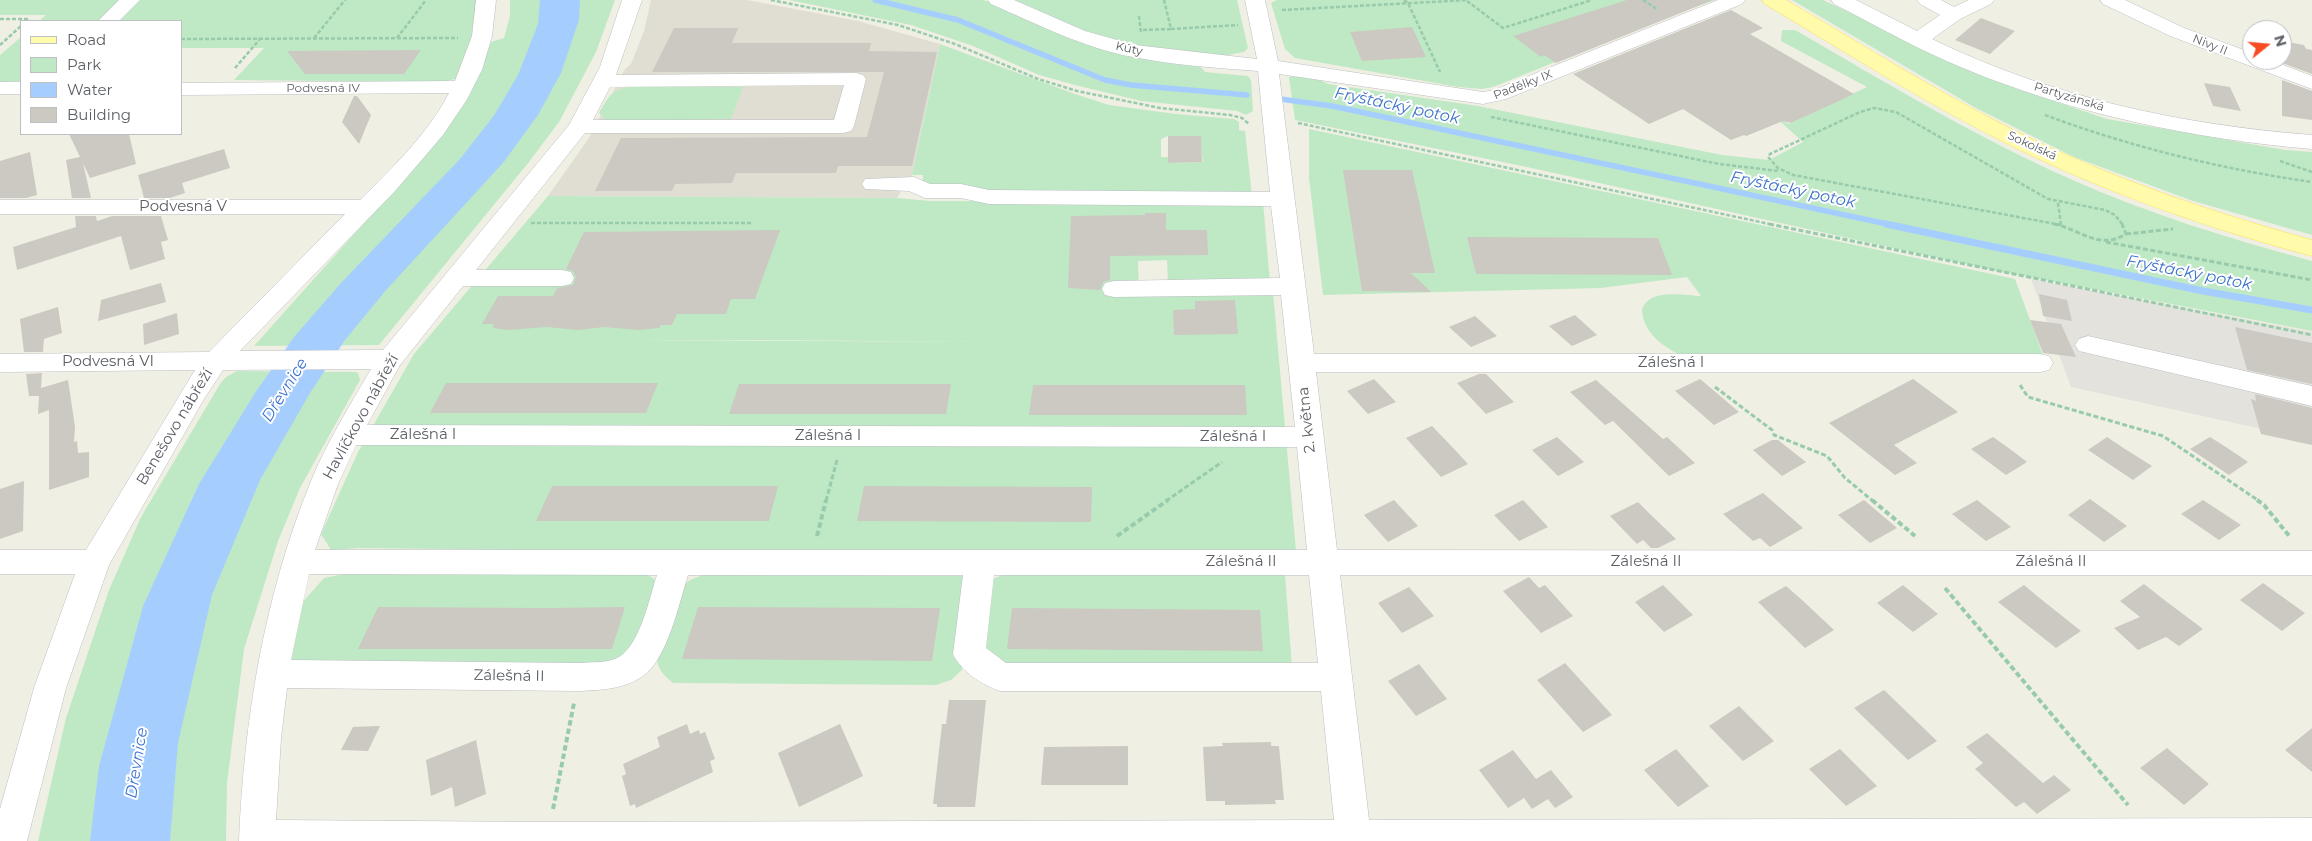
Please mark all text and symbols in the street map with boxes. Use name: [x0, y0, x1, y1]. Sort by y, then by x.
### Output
legend: [20, 20, 182, 135]
north arrow: [2242, 20, 2292, 70]
text: Road: [67, 30, 106, 49]
street label: Nivy II: [2190, 32, 2230, 58]
text: N: [2270, 33, 2291, 49]
street label: Kúty: [1114, 39, 1144, 59]
text: Park: [67, 55, 101, 74]
street label: Padělky IX: [1492, 67, 1554, 103]
street label: Partyzánská: [2032, 79, 2106, 115]
text: Water: [67, 80, 113, 99]
street label: Podvesná IV: [286, 81, 360, 95]
water label: Fryštácký potok: [1333, 83, 1461, 129]
text: Building: [67, 105, 131, 124]
street label: Sokolská: [2005, 128, 2059, 164]
water label: Fryštácký potok: [1729, 167, 1857, 213]
street label: Podvesná V: [139, 198, 227, 216]
water label: Fryštácký potok: [2125, 251, 2253, 295]
street label: Havlíčkovo nábřeží: [319, 351, 403, 483]
street label: Podvesná VI: [62, 353, 154, 371]
street label: Zálešná I: [1638, 354, 1704, 372]
water label: Dřevnice: [258, 355, 312, 425]
street label: Benešovo nábřeží: [133, 365, 217, 489]
street label: 2. května: [1295, 386, 1319, 454]
street label: Zálešná I: [390, 426, 456, 444]
street label: Zálešná I: [795, 427, 861, 445]
street label: Zálešná I: [1200, 428, 1266, 446]
street label: Zálešná II: [1205, 553, 1277, 571]
street label: Zálešná II: [1610, 553, 1682, 571]
street label: Zálešná II: [2015, 553, 2087, 571]
street label: Zálešná II: [473, 666, 545, 686]
water label: Dřevnice: [122, 726, 152, 800]

